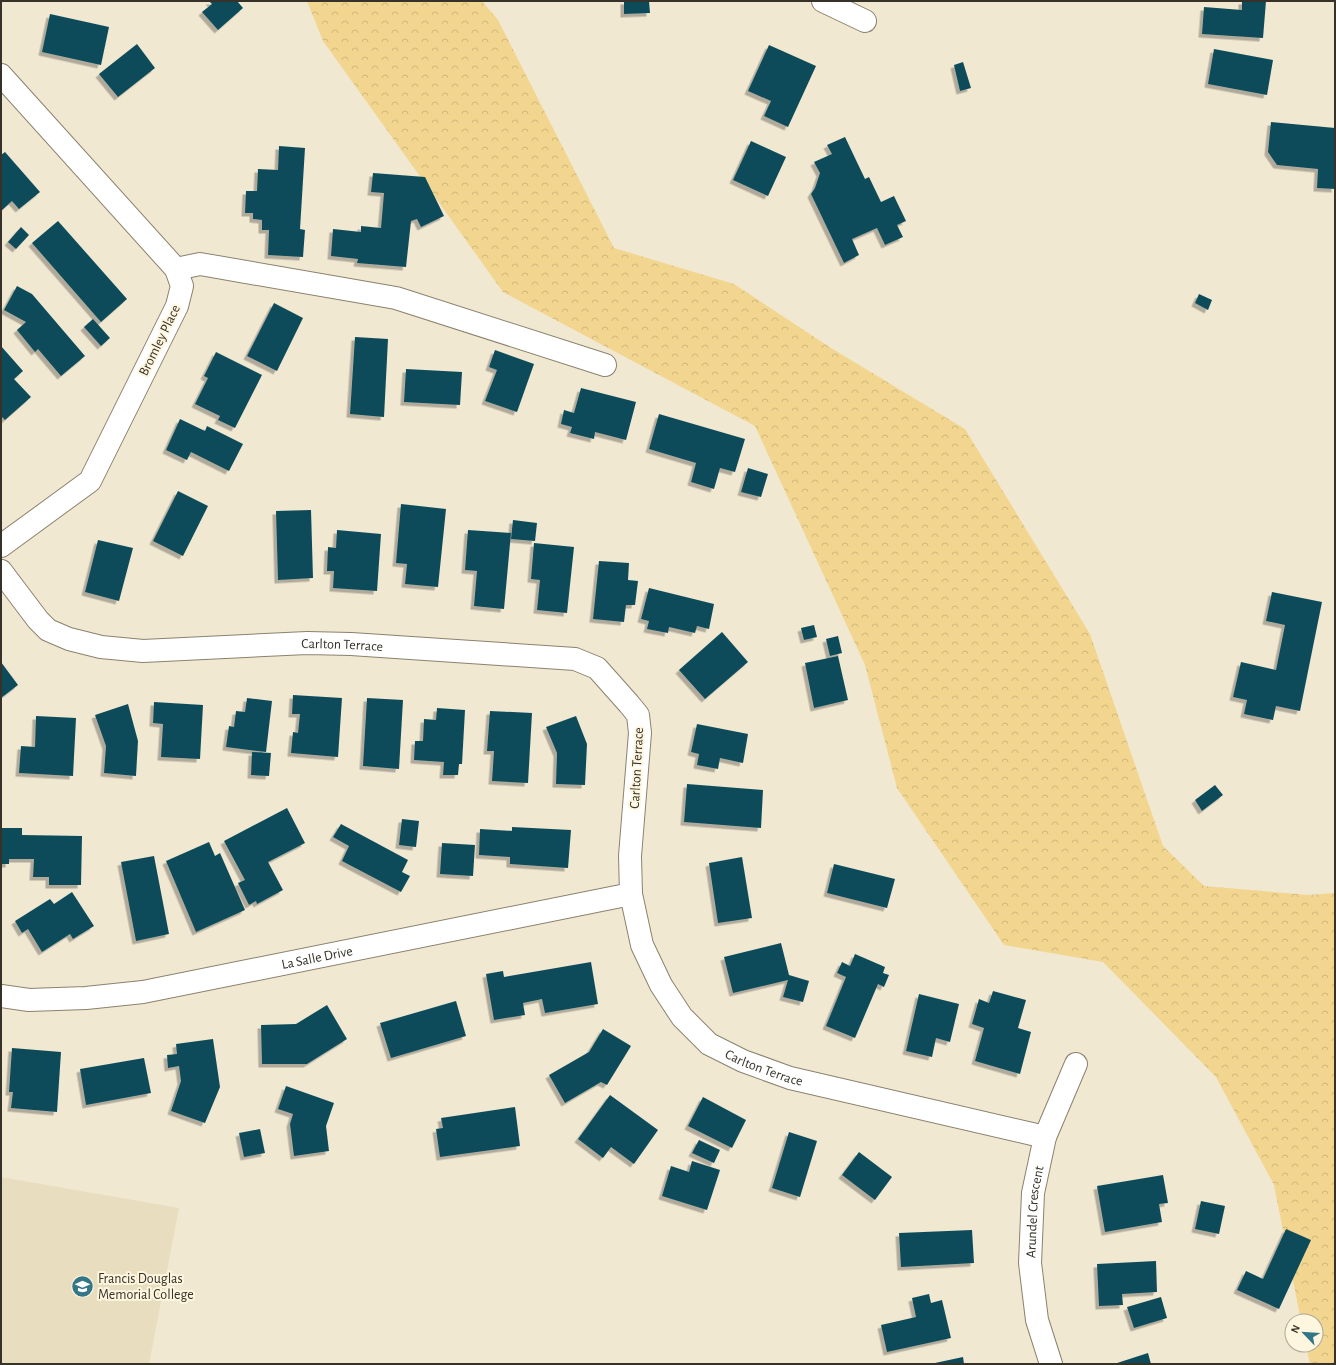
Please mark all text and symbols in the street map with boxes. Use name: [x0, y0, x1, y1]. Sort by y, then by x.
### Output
street label: Bromley Place: [137, 303, 183, 378]
street label: Carlton Terrace: [301, 637, 383, 654]
street label: Carlton Terrace: [628, 727, 646, 809]
street label: La Salle Drive: [280, 944, 354, 972]
street label: Carlton Terrace: [723, 1047, 804, 1089]
street label: Arundel Crescent: [1024, 1164, 1047, 1258]
place label: Francis Douglas Memorial College: [98, 1272, 194, 1302]
school or university icon: Francis Douglas Memorial College: [70, 1273, 96, 1299]
north arrow: [1284, 1313, 1324, 1353]
text: N: [1289, 1323, 1302, 1335]

